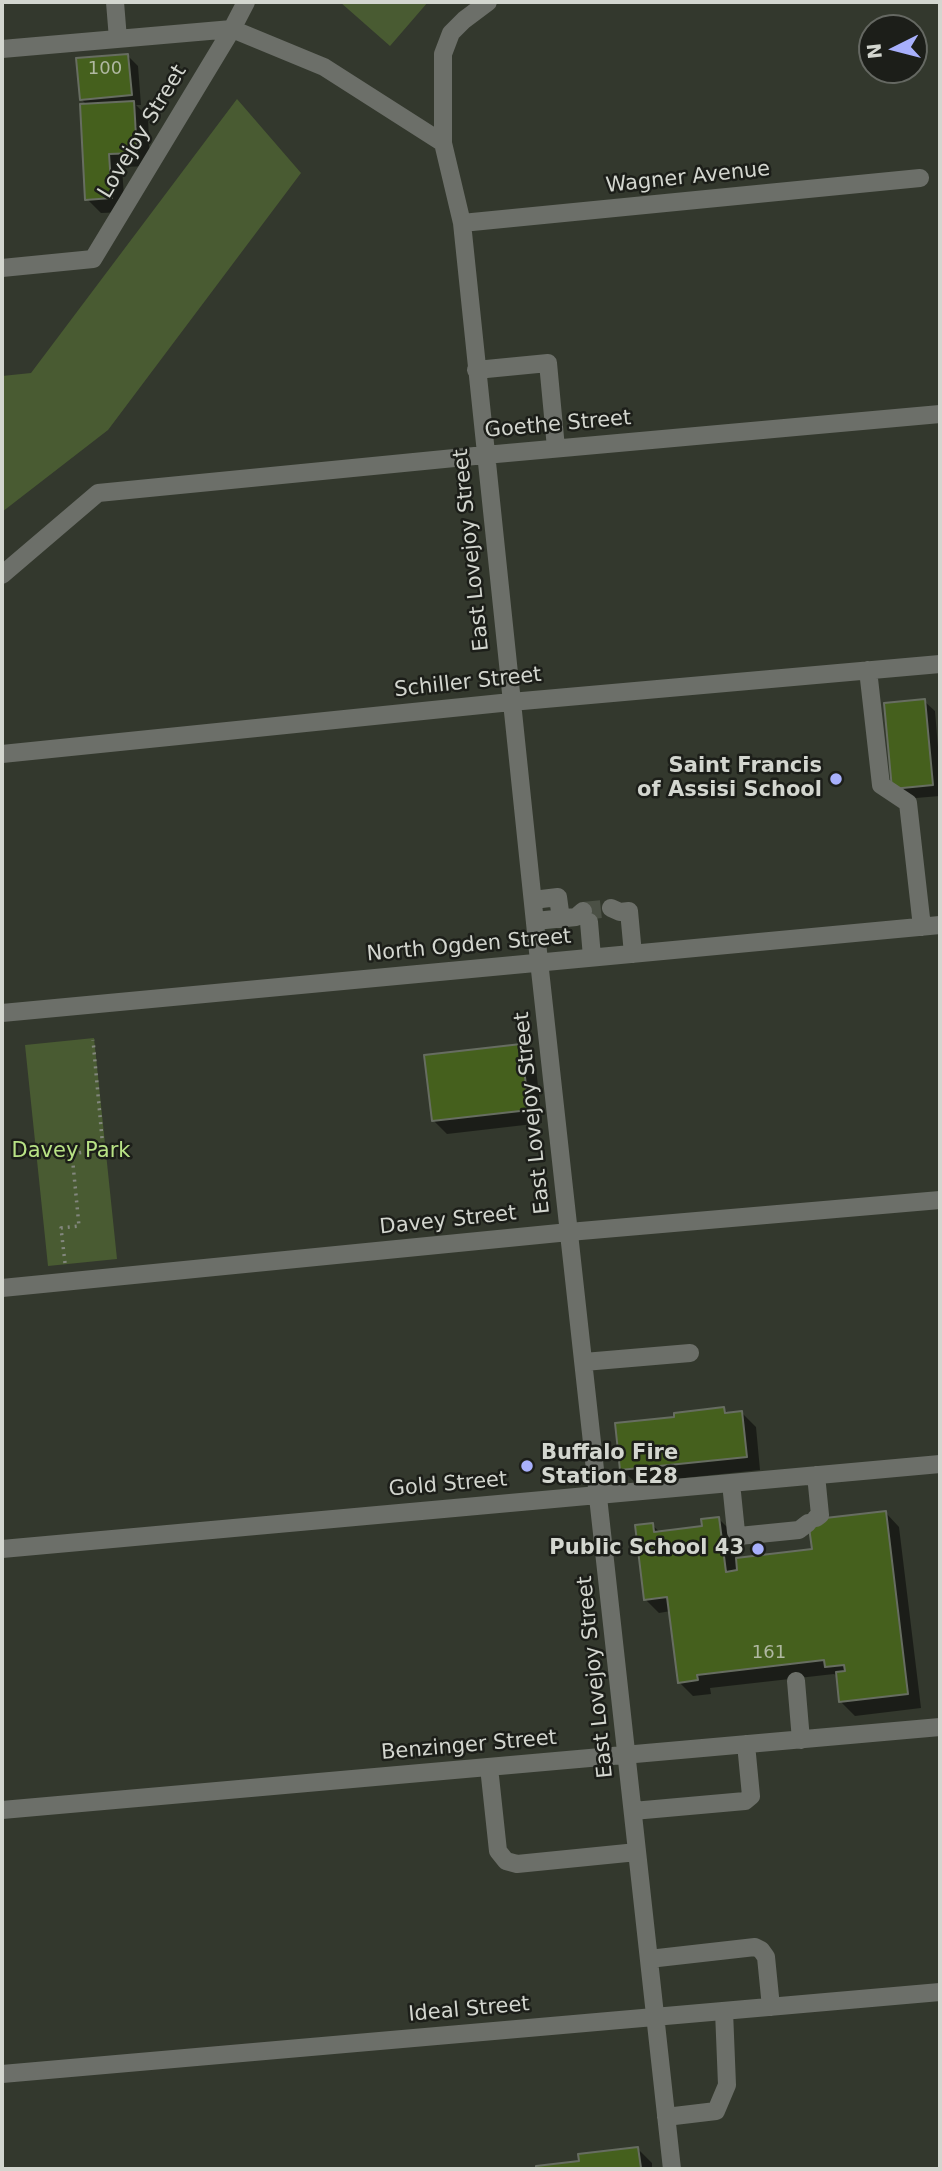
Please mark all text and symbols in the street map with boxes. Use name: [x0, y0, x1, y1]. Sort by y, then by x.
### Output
north arrow: [858, 14, 928, 84]
text: N: [862, 42, 886, 60]
house number: 100: [88, 58, 122, 80]
street label: Lovejoy Street: [93, 61, 193, 203]
street label: Wagner Avenue: [605, 157, 771, 199]
street label: Goethe Street: [484, 406, 632, 444]
street label: East Lovejoy Street: [449, 448, 495, 652]
street label: Schiller Street: [393, 663, 543, 703]
place label: Saint Francis of Assisi School: [637, 754, 822, 804]
marker: Saint Francis of Assisi School: [828, 771, 844, 787]
street label: North Ogden Street: [366, 925, 572, 967]
street label: East Lovejoy Street: [510, 1011, 556, 1215]
park label: Davey Park: [12, 1139, 130, 1165]
street label: Davey Street: [378, 1201, 518, 1241]
place label: Buffalo Fire Station E28: [541, 1441, 678, 1491]
marker: Buffalo Fire Station E28: [519, 1458, 535, 1474]
street label: Gold Street: [388, 1467, 508, 1503]
place label: Public School 43: [549, 1536, 744, 1562]
marker: Public School 43: [750, 1541, 766, 1557]
street label: East Lovejoy Street: [573, 1575, 619, 1779]
house number: 161: [752, 1642, 786, 1664]
street label: Benzinger Street: [380, 1726, 558, 1766]
street label: Ideal Street: [407, 1992, 531, 2028]

